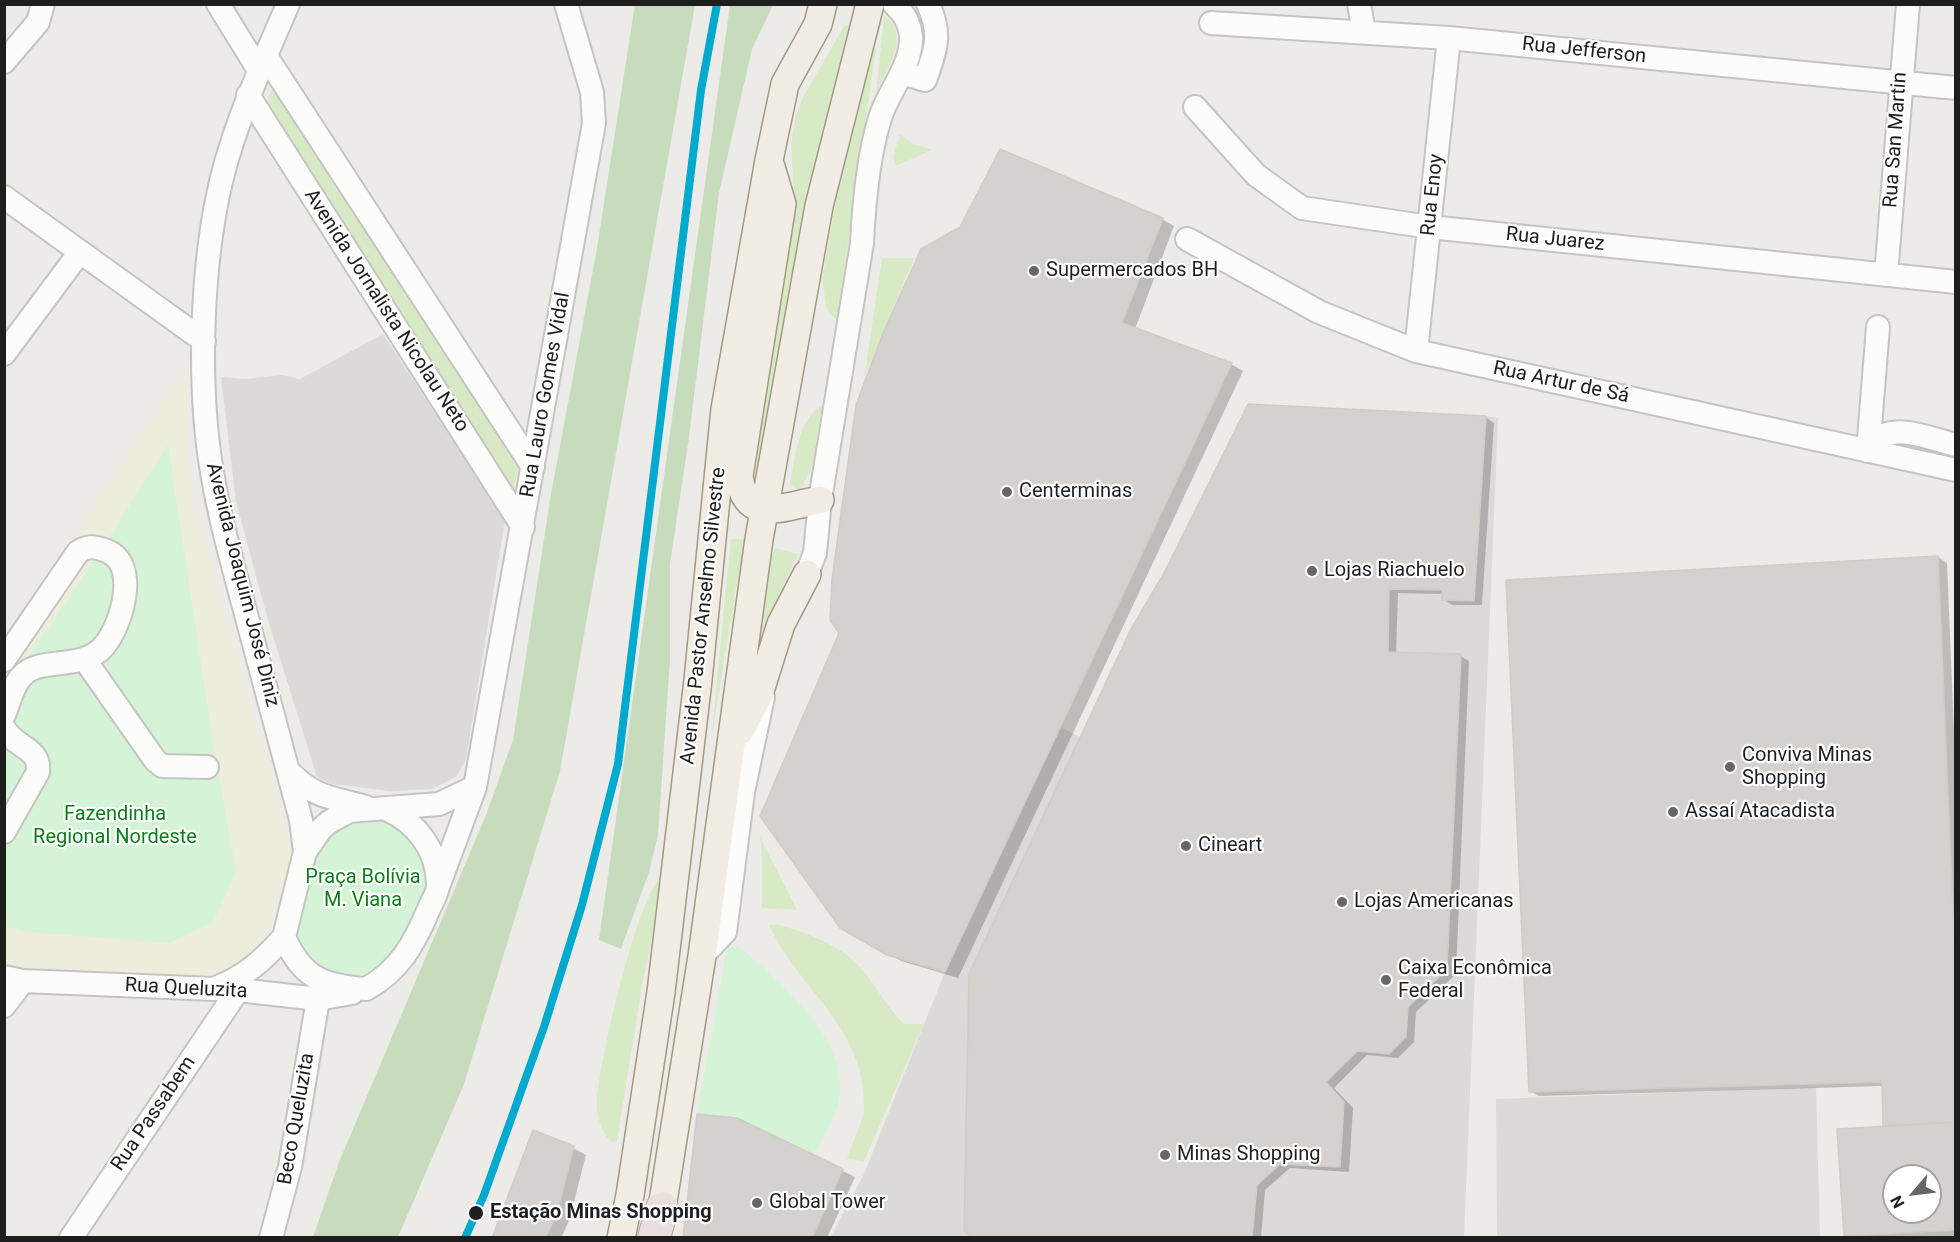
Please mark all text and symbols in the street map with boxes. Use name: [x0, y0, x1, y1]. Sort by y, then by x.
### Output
street label: Rua Jefferson: [1521, 33, 1647, 69]
street label: Rua San Martin: [1879, 71, 1913, 209]
street label: Rua Enoy: [1417, 153, 1449, 237]
street label: Avenida Jornalista Nicolau Neto: [298, 185, 474, 437]
street label: Rua Juarez: [1504, 223, 1606, 257]
place label: Supermercados BH: [1046, 259, 1218, 283]
marker: Supermercados BH: [1027, 264, 1041, 278]
street label: Rua Lauro Gomes Vidal: [516, 291, 576, 499]
street label: Rua Artur de Sá: [1491, 357, 1631, 409]
street label: Avenida Joaquim José Diniz: [200, 460, 284, 710]
street label: Avenida Pastor Anselmo Silvestre: [676, 466, 732, 766]
place label: Centerminas: [1019, 480, 1132, 504]
marker: Centerminas: [1000, 485, 1014, 499]
place label: Lojas Riachuelo: [1324, 559, 1465, 583]
marker: Lojas Riachuelo: [1305, 564, 1319, 578]
place label: Conviva Minas Shopping: [1742, 744, 1872, 791]
marker: Conviva Minas Shopping: [1723, 760, 1737, 774]
place label: Assaí Atacadista: [1685, 800, 1835, 824]
park label: Fazendinha Regional Nordeste: [33, 803, 197, 850]
marker: Assaí Atacadista: [1666, 805, 1680, 819]
place label: Cineart: [1198, 834, 1262, 858]
marker: Cineart: [1179, 839, 1193, 853]
park label: Praça Bolívia M. Viana: [305, 866, 421, 913]
place label: Lojas Americanas: [1354, 890, 1514, 914]
marker: Lojas Americanas: [1335, 895, 1349, 909]
place label: Caixa Econômica Federal: [1398, 957, 1552, 1004]
marker: Caixa Econômica Federal: [1379, 973, 1393, 987]
street label: Rua Queluzita: [124, 974, 248, 1004]
street label: Beco Queluzita: [274, 1051, 320, 1187]
street label: Rua Passabem: [107, 1052, 201, 1176]
place label: Minas Shopping: [1177, 1143, 1320, 1167]
marker: Minas Shopping: [1158, 1148, 1172, 1162]
north arrow: [1882, 1164, 1942, 1224]
place label: Global Tower: [769, 1191, 886, 1215]
text: N: [1886, 1192, 1908, 1211]
marker: Global Tower: [750, 1196, 764, 1210]
place label: Estação Minas Shopping: [490, 1201, 712, 1225]
marker: Estação Minas Shopping: [467, 1204, 485, 1222]

